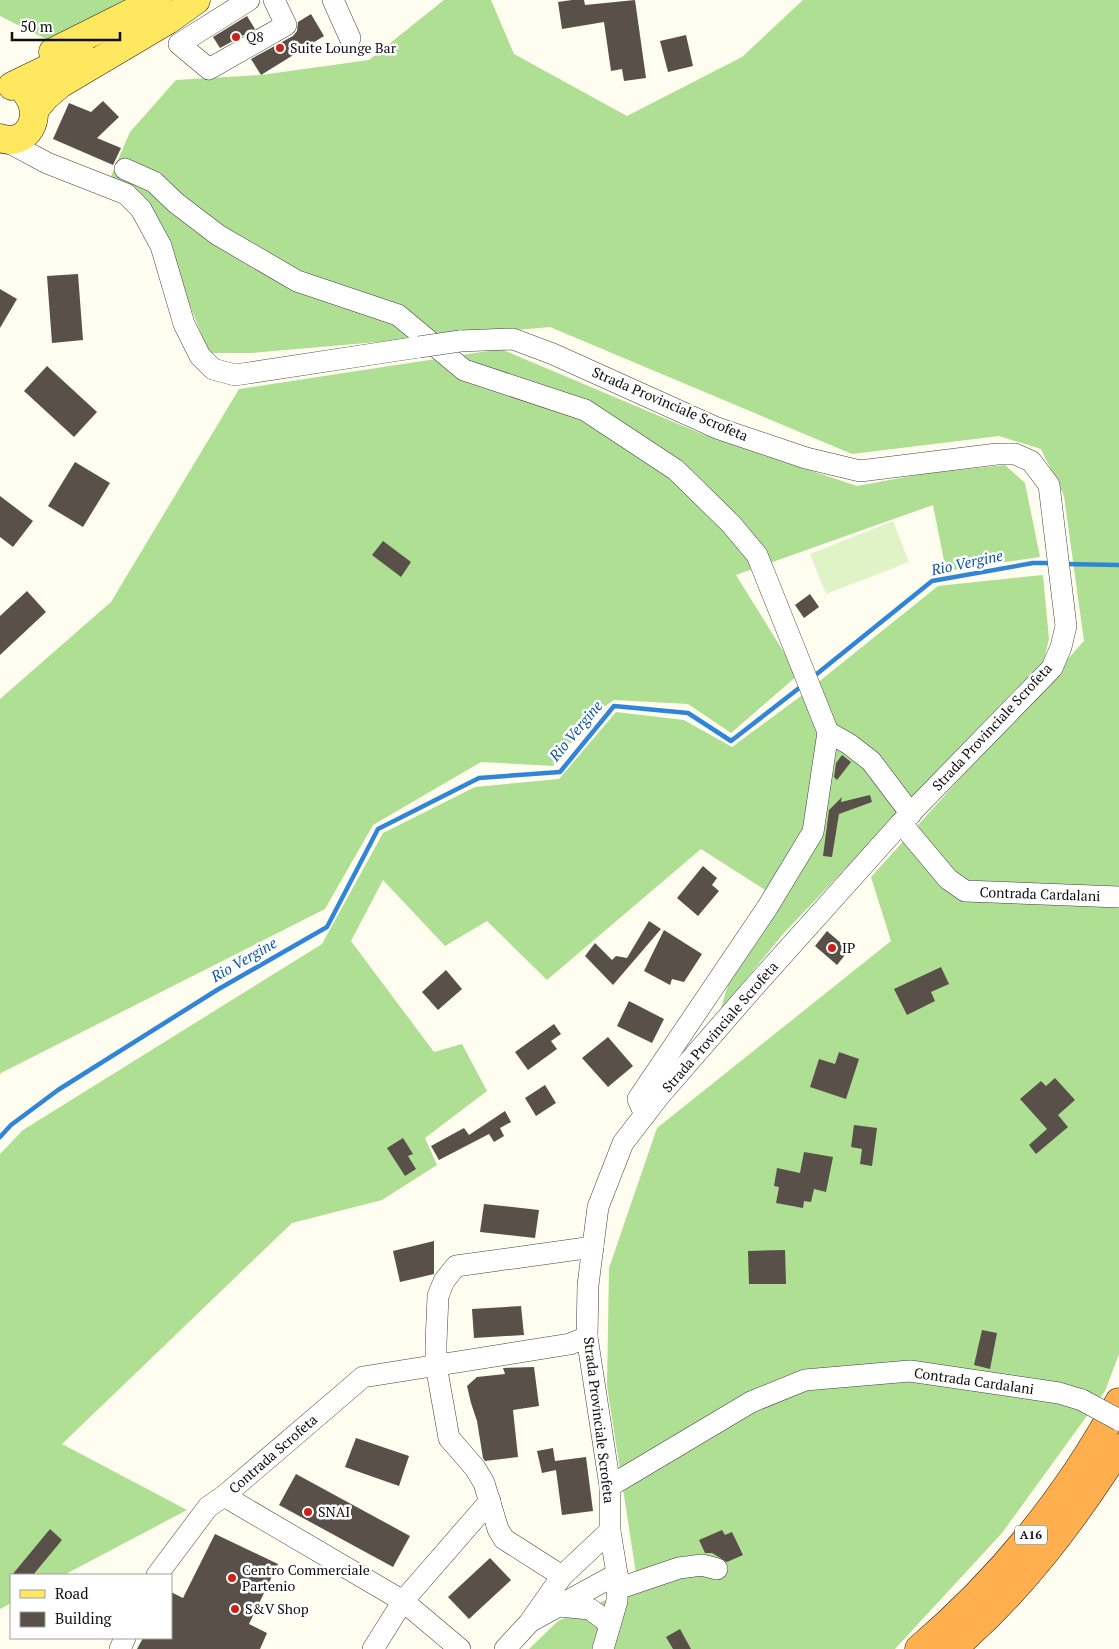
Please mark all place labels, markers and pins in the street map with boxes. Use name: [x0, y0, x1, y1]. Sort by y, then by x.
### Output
place label: Q8: [246, 27, 264, 46]
marker: Q8: [230, 31, 242, 43]
place label: Suite Lounge Bar: [290, 38, 397, 57]
marker: Suite Lounge Bar: [274, 42, 286, 54]
place label: IP: [842, 938, 855, 957]
marker: IP: [826, 942, 838, 954]
place label: SNAI: [318, 1502, 350, 1521]
marker: SNAI: [302, 1506, 314, 1518]
place label: Centro Commerciale Partenio: [242, 1560, 370, 1595]
marker: Centro Commerciale Partenio: [226, 1572, 238, 1584]
place label: S&V Shop: [245, 1599, 309, 1618]
marker: S&V Shop: [229, 1603, 241, 1615]

